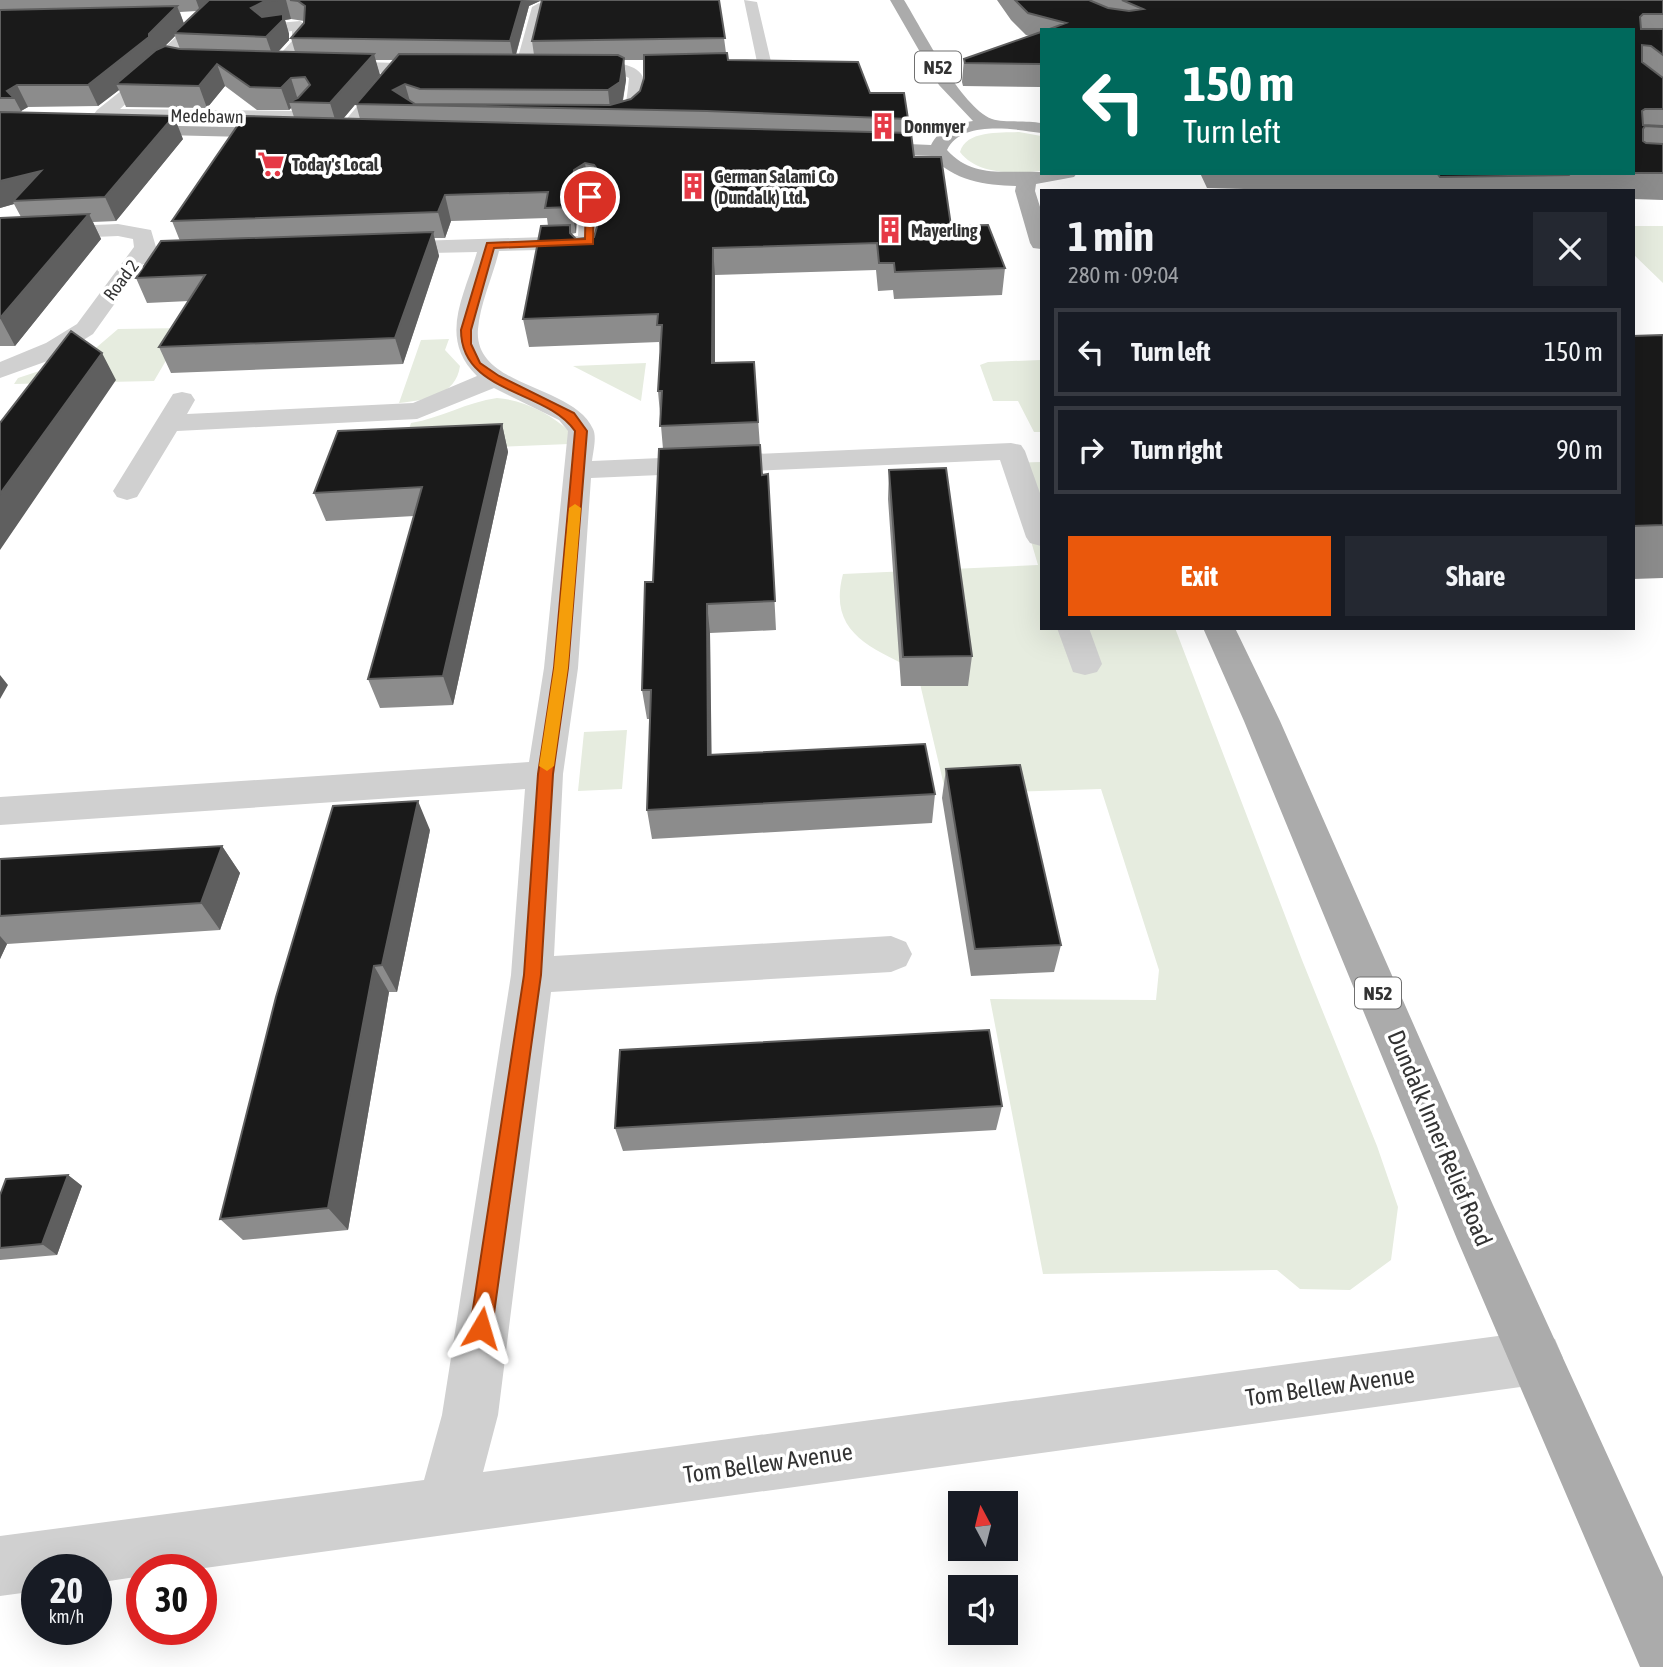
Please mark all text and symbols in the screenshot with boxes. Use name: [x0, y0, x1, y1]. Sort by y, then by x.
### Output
road number: N52: [915, 52, 961, 82]
text: 150 m: [1183, 55, 1294, 111]
icon: left: [1068, 56, 1159, 147]
street label: Medebawn: [170, 105, 244, 127]
building icon: Donmyer: [868, 111, 898, 141]
text: Turn left: [1183, 113, 1281, 150]
place label: Donmyer: [904, 116, 966, 137]
supermarket icon: Today's Local: [256, 149, 286, 179]
place label: Today's Local: [292, 154, 379, 175]
place label: German Salami Co (Dundalk) Ltd.: [714, 166, 835, 208]
pin: [560, 167, 620, 227]
building icon: German Salami Co (Dundalk) Ltd.: [678, 171, 708, 201]
icon: arrive: [571, 178, 609, 216]
text: 1 min: [1068, 212, 1154, 260]
button: close: [1533, 212, 1607, 286]
building icon: Mayerling: [875, 215, 905, 245]
place label: Mayerling: [911, 220, 978, 241]
street label: Road 2: [99, 256, 143, 304]
text: 280 m · 09:04: [1068, 262, 1179, 288]
icon: left: [1072, 333, 1110, 371]
text: Turn left: [1131, 337, 1211, 367]
text: 150 m: [1544, 337, 1603, 367]
icon: right: [1072, 431, 1110, 469]
text: Turn right: [1131, 435, 1222, 465]
text: 90 m: [1556, 435, 1603, 465]
button: Exit: [1068, 536, 1331, 616]
button: Share: [1345, 536, 1607, 616]
road number: N52: [1355, 978, 1401, 1009]
street label: Dundalk Inner Relief Road: [1382, 1026, 1498, 1250]
position arrow: [444, 1291, 518, 1365]
street label: Tom Bellew Avenue: [1244, 1361, 1416, 1411]
street label: Tom Bellew Avenue: [682, 1438, 854, 1488]
north arrow: [948, 1491, 1018, 1561]
map controls: [948, 1491, 1018, 1645]
speed limit sign: 30: [126, 1554, 217, 1645]
text: 20: [50, 1570, 83, 1610]
button: sound: [948, 1575, 1018, 1645]
text: km/h: [49, 1606, 84, 1627]

